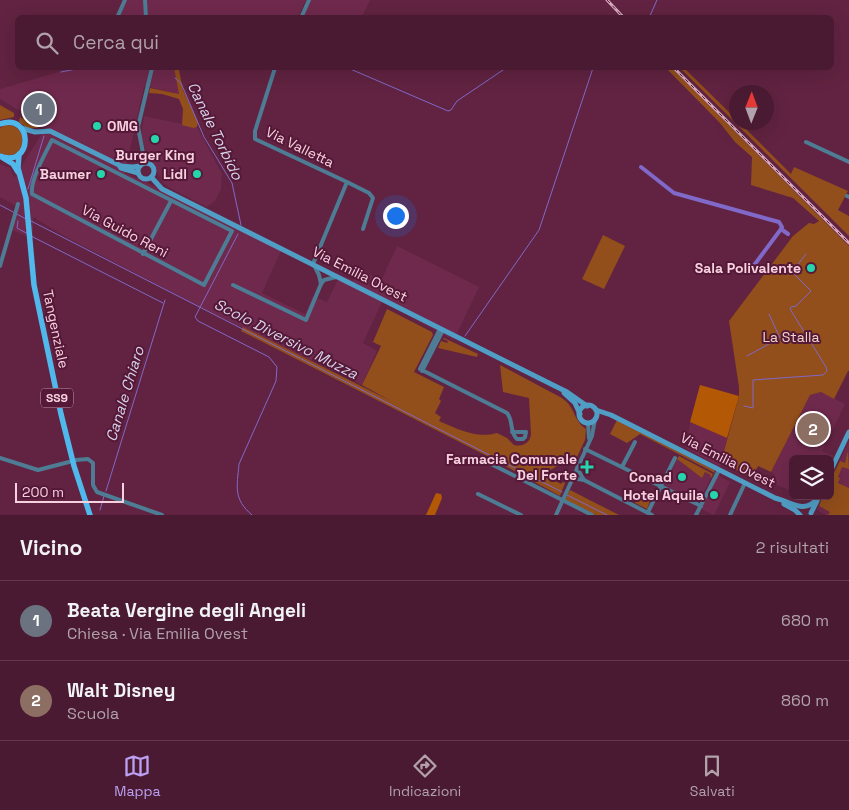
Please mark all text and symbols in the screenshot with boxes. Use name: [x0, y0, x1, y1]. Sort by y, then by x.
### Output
search box: [15, 15, 834, 70]
icon: search: [33, 29, 61, 57]
text: Cerca qui: [73, 30, 159, 55]
water label: Canale Torbido: [184, 79, 248, 184]
north arrow: [729, 85, 774, 130]
pin: 1: [23, 90, 55, 128]
place label: OMG: [107, 117, 138, 135]
marker: OMG: [91, 120, 103, 132]
street label: Via Valletta: [263, 123, 337, 171]
marker: Burger King: [149, 133, 161, 145]
place label: Burger King: [115, 146, 195, 164]
place label: Baumer: [40, 165, 91, 183]
place label: Lidl: [163, 165, 187, 183]
marker: Baumer: [95, 168, 107, 180]
marker: Lidl: [191, 168, 203, 180]
street label: Via Guido Reni: [79, 201, 171, 261]
your location: [383, 203, 409, 229]
street label: Via Emilia Ovest: [309, 242, 411, 306]
place label: Sala Polivalente: [695, 259, 801, 277]
marker: Sala Polivalente: [805, 262, 817, 274]
street label: Tangenziale: [39, 288, 73, 370]
water label: Scolo Diversivo Muzza: [211, 294, 362, 383]
park label: La Stalla: [762, 328, 820, 346]
water label: Canale Chiaro: [101, 343, 148, 444]
road number: SS9: [41, 388, 73, 408]
pin: 2: [797, 410, 829, 448]
street label: Via Emilia Ovest: [677, 428, 779, 492]
place label: Farmacia Comunale Del Forte: [446, 450, 577, 484]
map controls: [789, 455, 834, 500]
button: layers: [789, 455, 834, 500]
marker: Farmacia Comunale Del Forte: [581, 461, 593, 473]
place label: Conad: [629, 468, 672, 486]
marker: Conad: [676, 471, 688, 483]
scale bar: [15, 480, 124, 503]
text: 200 m: [22, 483, 64, 501]
place label: Hotel Aquila: [623, 486, 704, 504]
marker: Hotel Aquila: [708, 489, 720, 501]
text: Vicino: [20, 534, 82, 561]
text: 2 risultati: [756, 537, 829, 558]
text: Beata Vergine degli Angeli: [67, 598, 306, 623]
text: 1: [32, 610, 40, 631]
text: 680 m: [781, 610, 829, 631]
text: Chiesa · Via Emilia Ovest: [67, 623, 248, 644]
text: Walt Disney: [67, 678, 176, 703]
text: 2: [31, 690, 41, 711]
text: 860 m: [781, 690, 829, 711]
text: Scuola: [67, 703, 119, 724]
tab: Mappa: [114, 752, 161, 800]
tab: Indicazioni: [389, 752, 461, 800]
tab: Salvati: [690, 752, 735, 800]

